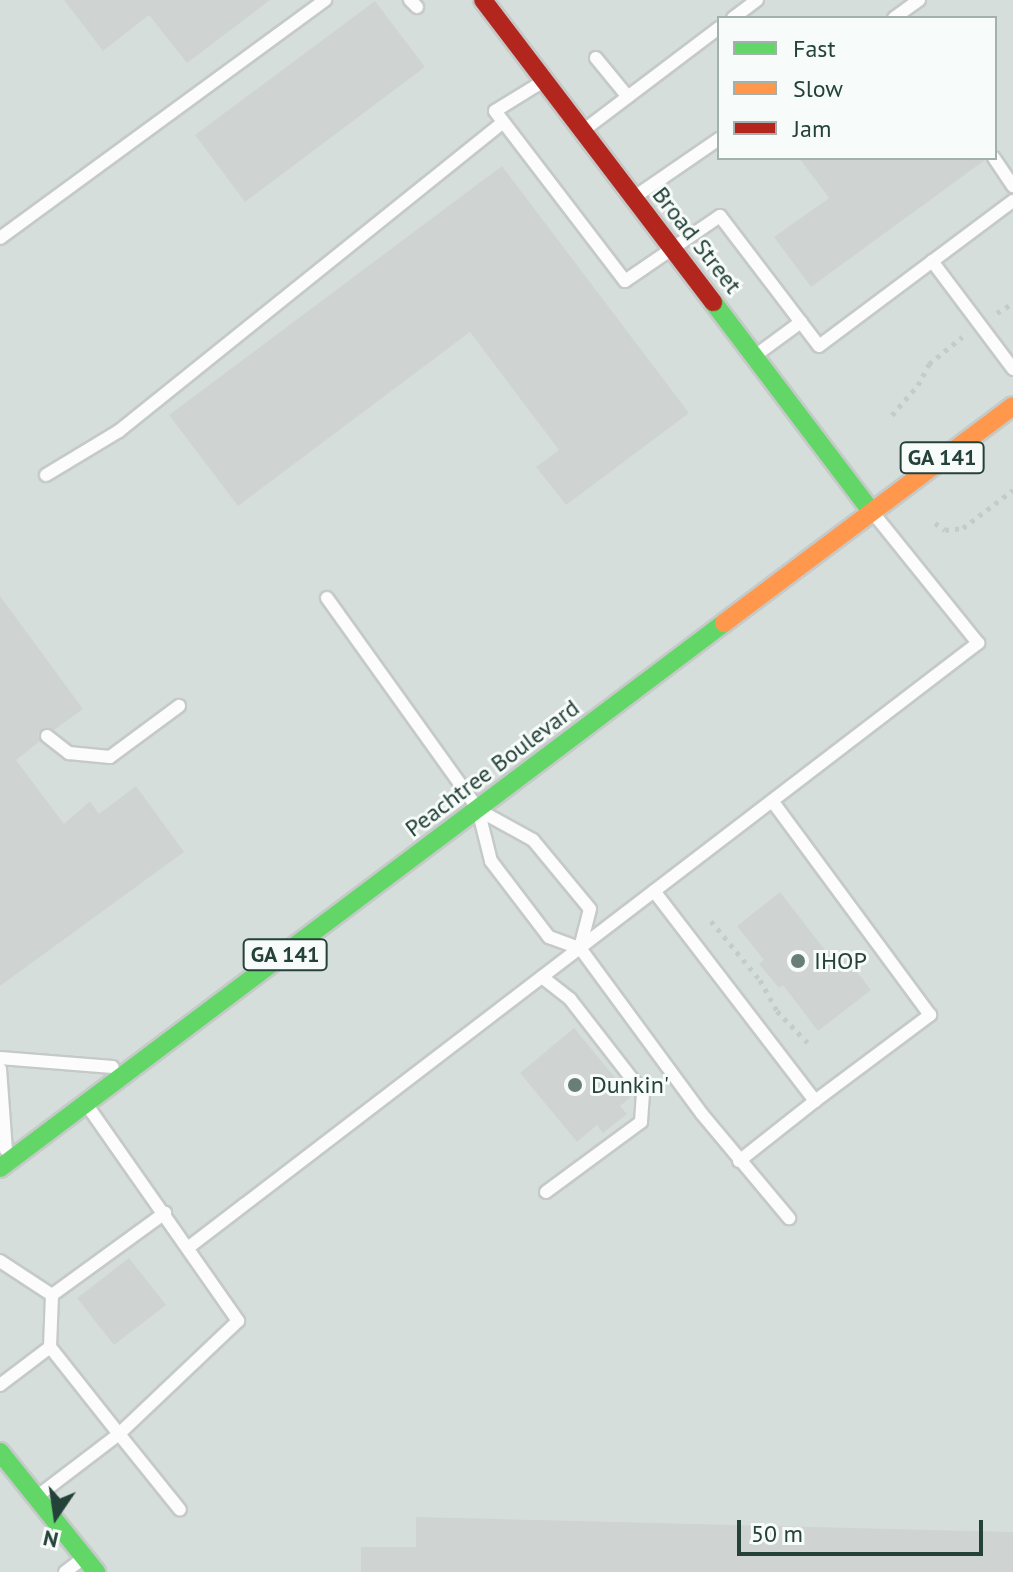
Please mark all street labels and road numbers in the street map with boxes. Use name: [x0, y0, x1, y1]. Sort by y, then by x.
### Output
street label: Broad Street: [646, 181, 748, 299]
road number: GA 141: [898, 440, 986, 476]
street label: Peachtree Boulevard: [399, 693, 585, 843]
road number: GA 141: [241, 937, 329, 973]

